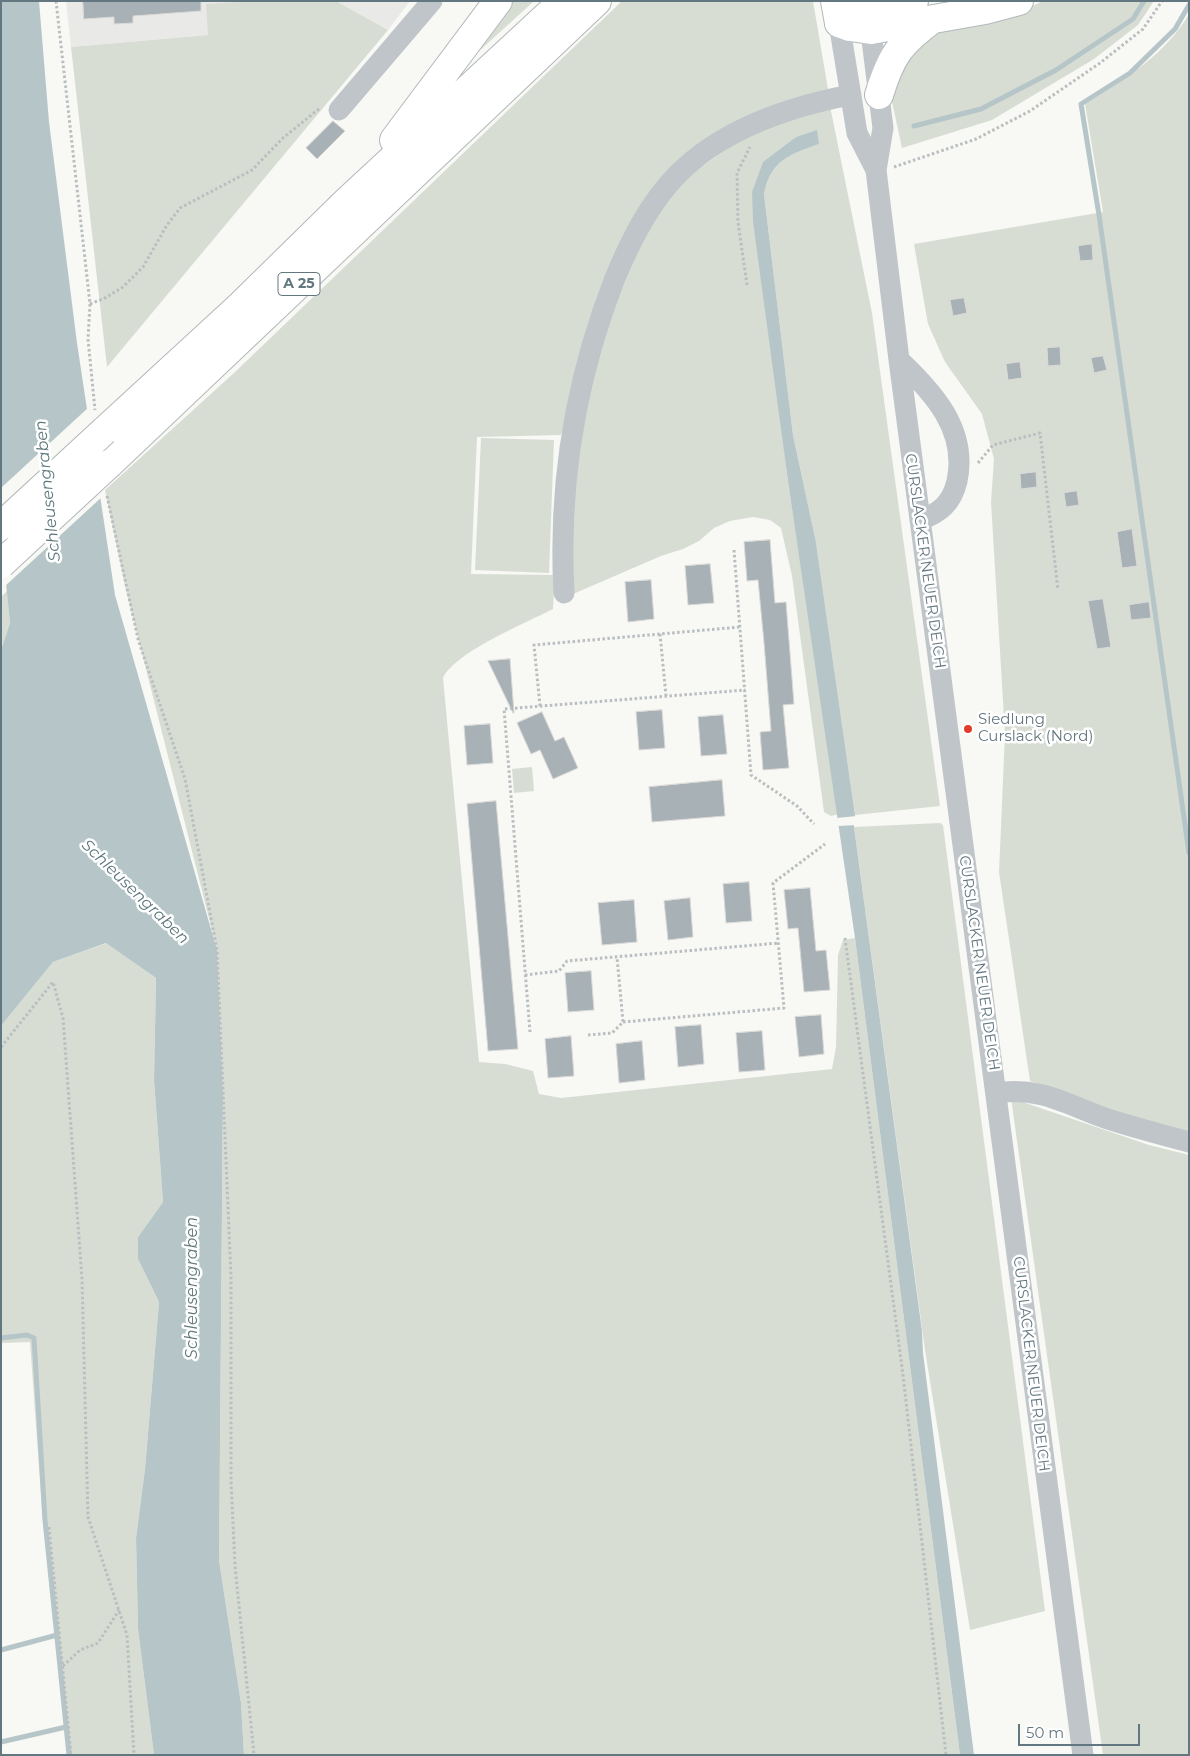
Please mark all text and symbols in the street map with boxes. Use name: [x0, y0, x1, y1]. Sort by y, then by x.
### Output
road number: A 25: [278, 272, 320, 296]
water label: Schleusengraben: [31, 419, 65, 563]
street label: CURSLACKER NEUER DEICH: [901, 452, 949, 670]
place label: Siedlung Curslack (Nord): [978, 711, 1093, 746]
marker: Siedlung Curslack (Nord): [962, 723, 974, 735]
water label: Schleusengraben: [77, 836, 193, 948]
street label: CURSLACKER NEUER DEICH: [955, 854, 1003, 1072]
water label: Schleusengraben: [182, 1217, 202, 1359]
street label: CURSLACKER NEUER DEICH: [1009, 1255, 1053, 1473]
scale bar: [1020, 1714, 1142, 1746]
text: 50 m: [1026, 1723, 1064, 1742]

